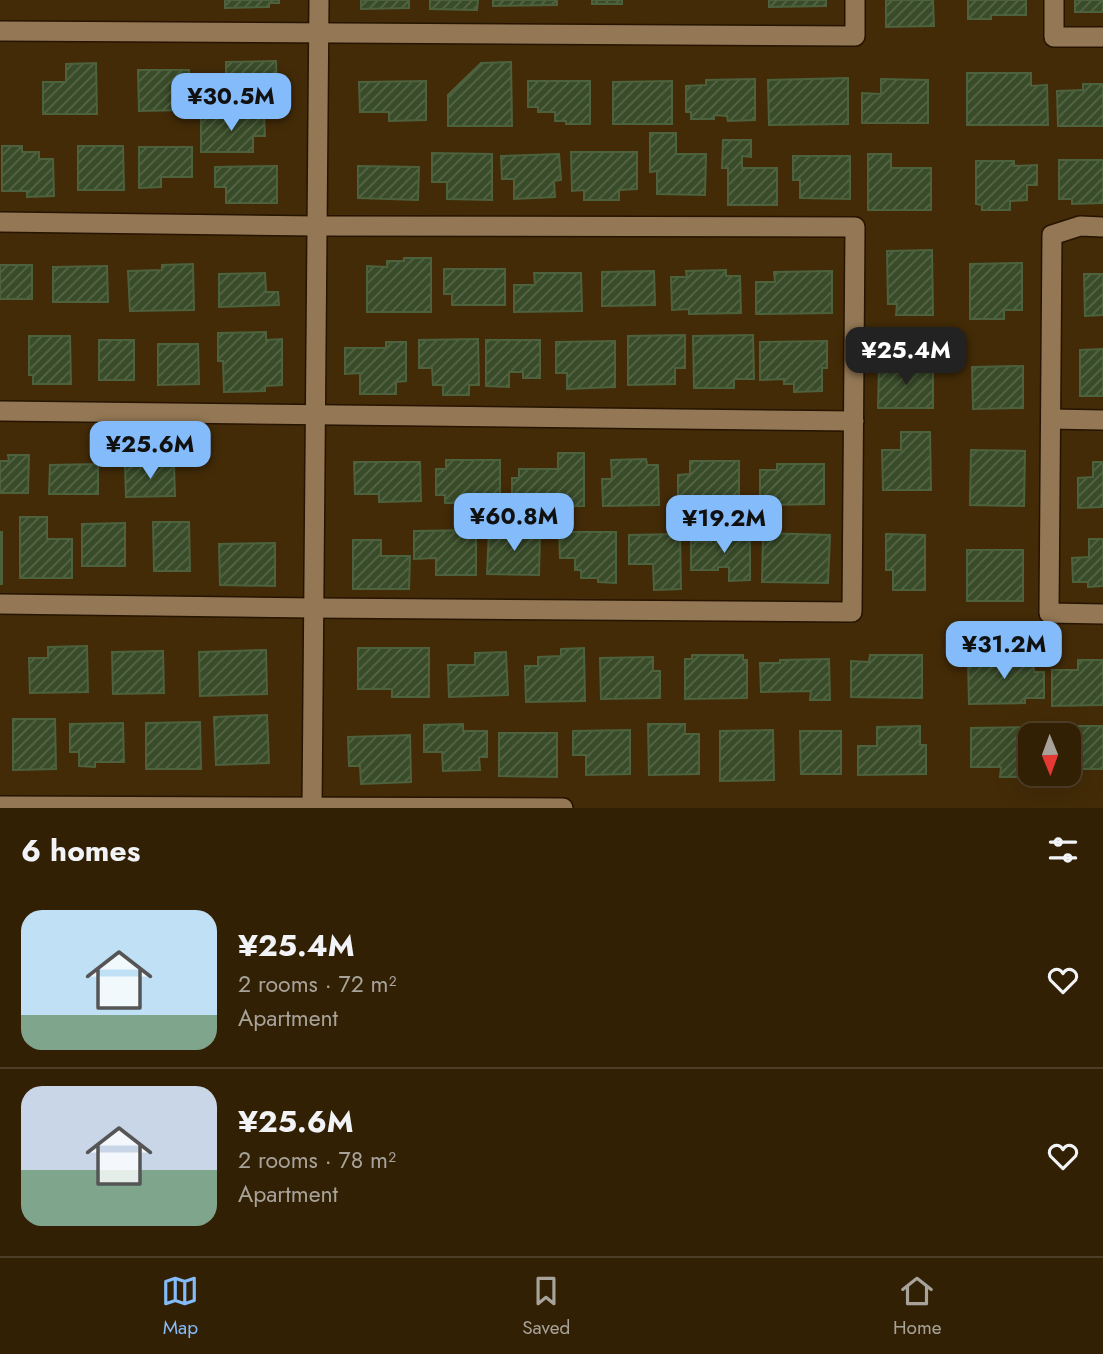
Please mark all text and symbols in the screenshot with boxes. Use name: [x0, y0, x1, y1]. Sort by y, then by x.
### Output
pin: ¥30.5M: [174, 74, 288, 133]
text: ¥30.5M: [187, 79, 275, 113]
pin: ¥25.4M: [849, 328, 963, 387]
text: ¥25.4M: [861, 333, 951, 367]
pin: ¥25.6M: [93, 421, 207, 481]
text: ¥25.6M: [106, 427, 194, 461]
pin: ¥60.8M: [457, 494, 571, 553]
pin: ¥19.2M: [667, 496, 781, 555]
text: ¥60.8M: [470, 499, 558, 533]
text: ¥19.2M: [682, 501, 766, 535]
pin: ¥31.2M: [947, 622, 1061, 681]
text: ¥31.2M: [962, 627, 1046, 661]
north arrow: [1018, 723, 1082, 786]
map controls: [1018, 723, 1081, 786]
text: 6 homes: [21, 829, 140, 872]
icon: filters: [1044, 831, 1082, 869]
text: ¥25.4M: [238, 924, 354, 967]
icon: home: [77, 938, 161, 1022]
icon: heart: [1044, 961, 1082, 999]
text: 2 rooms · 72 m²: [238, 967, 397, 1001]
text: Apartment: [238, 1001, 338, 1035]
text: ¥25.6M: [238, 1100, 354, 1143]
icon: home: [77, 1114, 161, 1198]
icon: heart: [1044, 1137, 1082, 1175]
text: 2 rooms · 78 m²: [238, 1143, 396, 1177]
text: Apartment: [238, 1177, 338, 1211]
tab: Map: [161, 1272, 199, 1341]
tab: Saved: [522, 1272, 570, 1341]
tab: Home: [893, 1272, 942, 1341]

